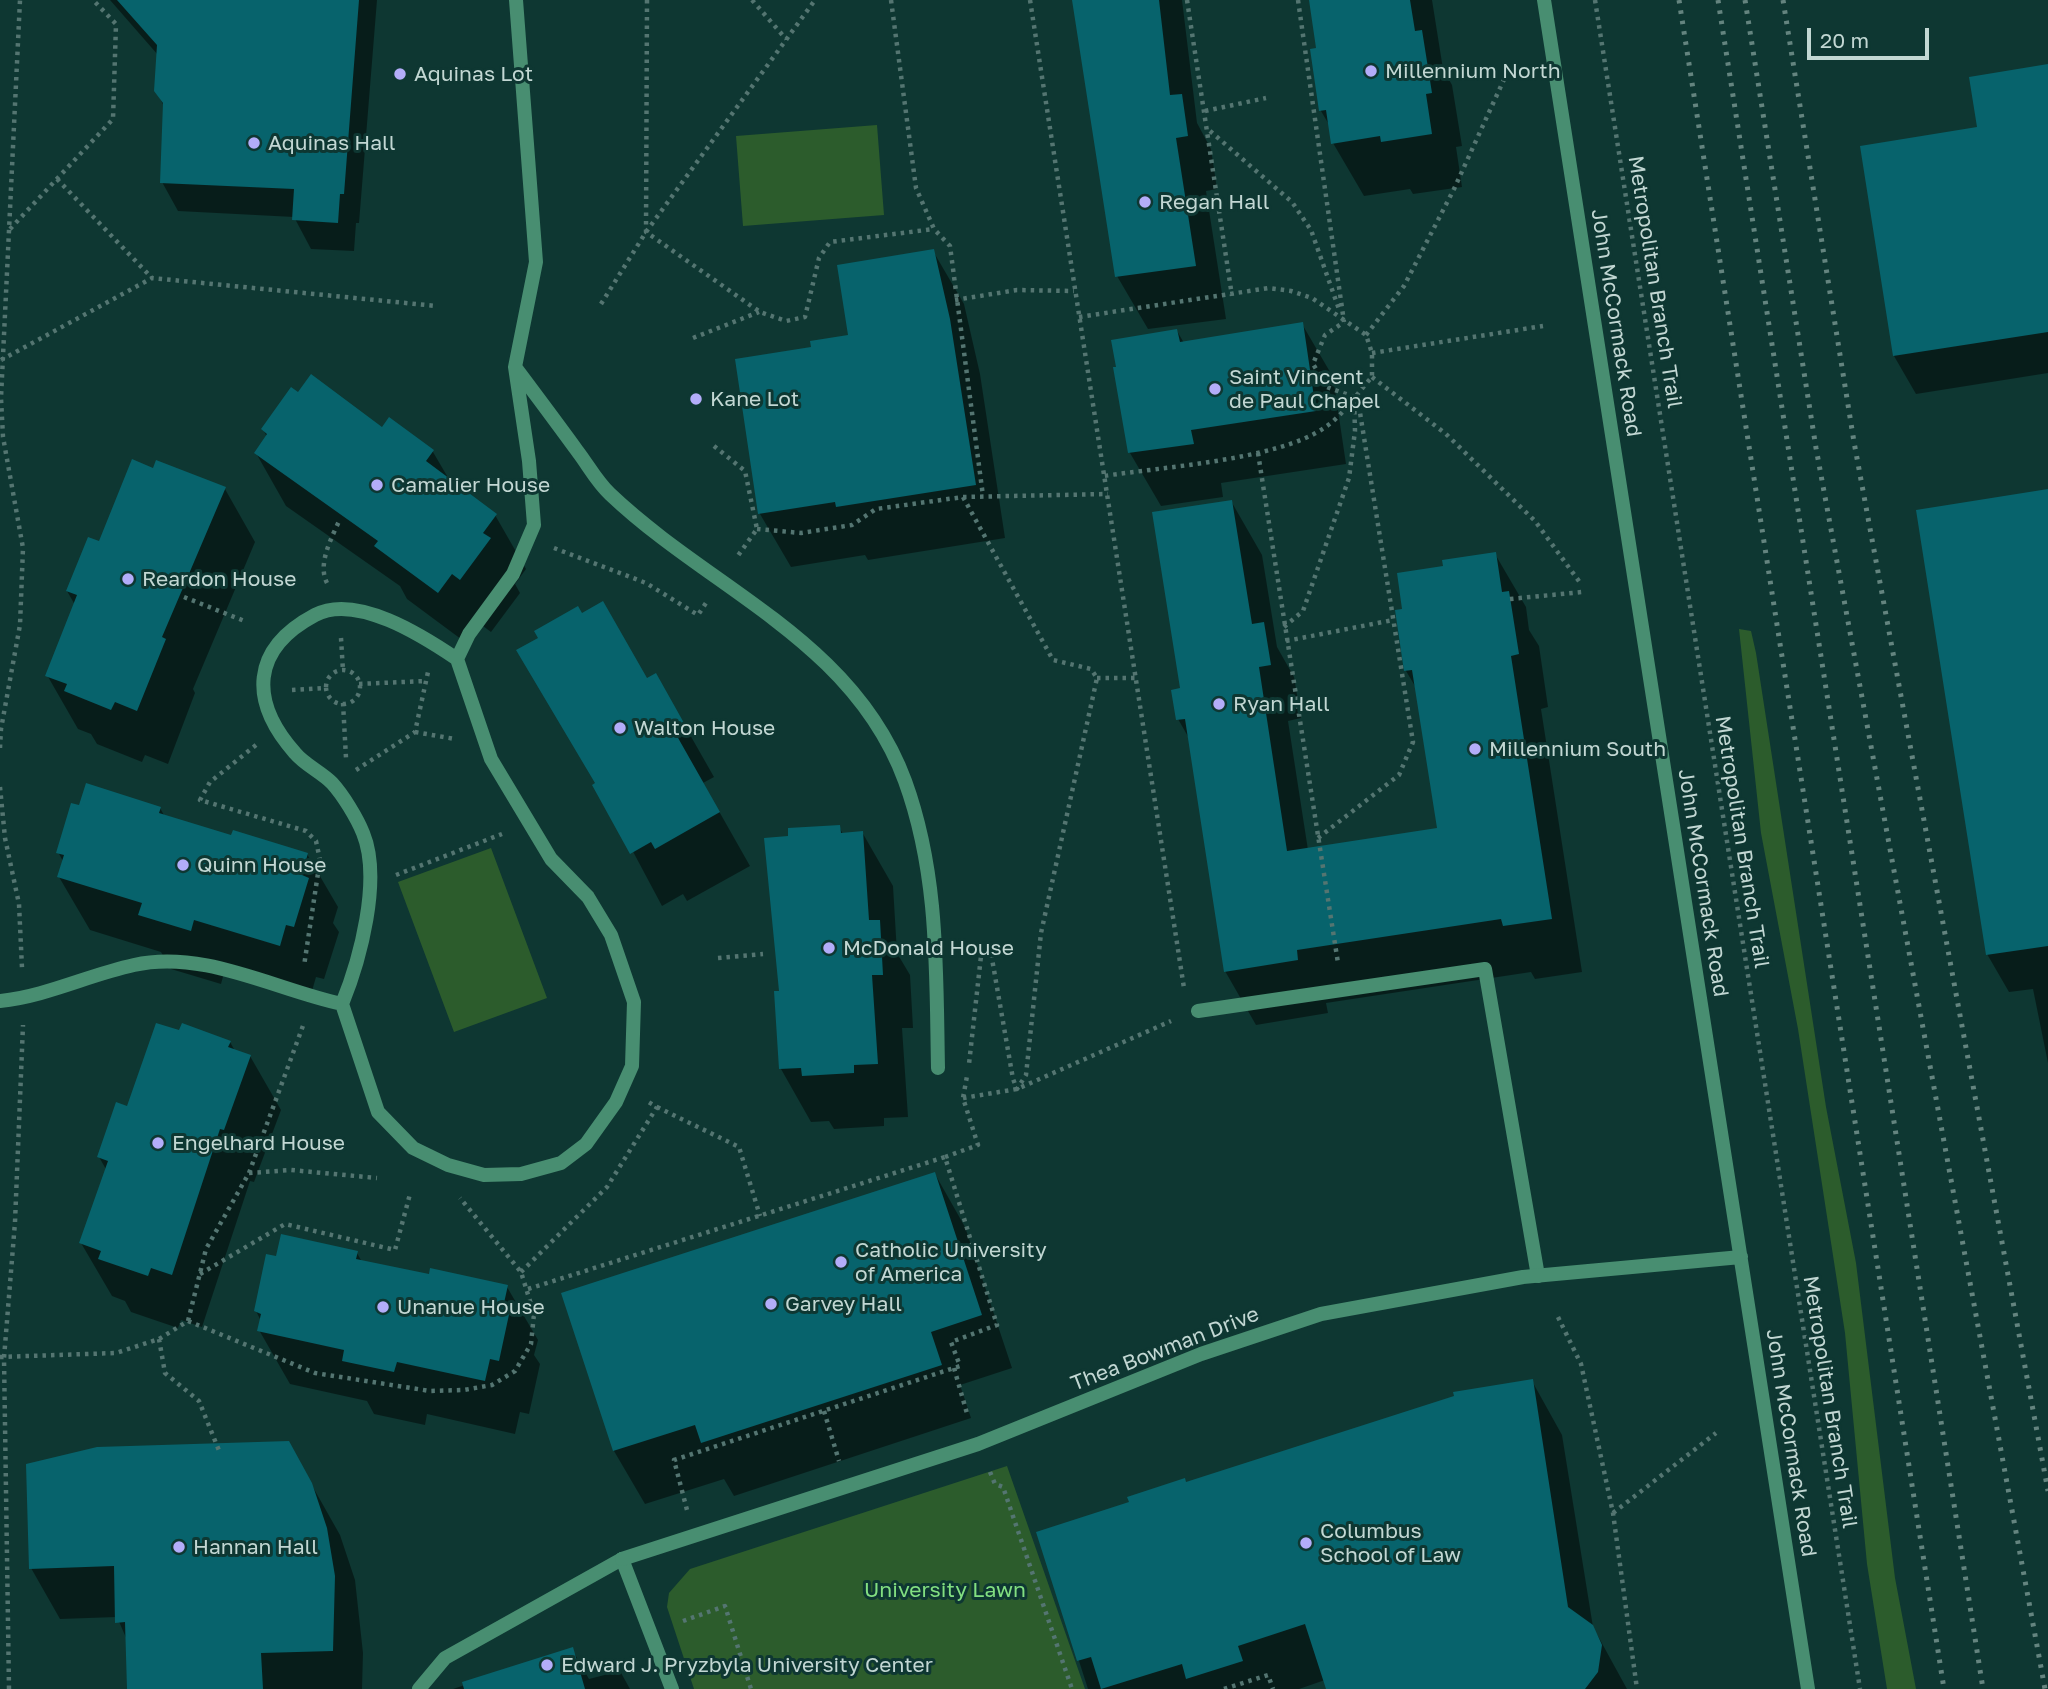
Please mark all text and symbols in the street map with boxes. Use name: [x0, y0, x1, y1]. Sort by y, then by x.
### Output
scale bar: [1810, 14, 1932, 58]
text: 20 m: [1820, 27, 1869, 53]
place label: Millennium North: [1385, 58, 1561, 84]
place label: Aquinas Lot: [414, 61, 533, 87]
marker: Millennium North: [1363, 63, 1379, 79]
marker: Aquinas Lot: [392, 66, 408, 82]
place label: Aquinas Hall: [268, 130, 396, 156]
marker: Aquinas Hall: [246, 135, 262, 151]
street label: Metropolitan Branch Trail: [1623, 154, 1687, 410]
place label: Regan Hall: [1159, 189, 1269, 215]
marker: Regan Hall: [1137, 194, 1153, 210]
street label: John McCormack Road: [1586, 207, 1646, 439]
place label: Saint Vincent de Paul Chapel: [1229, 364, 1380, 414]
marker: Saint Vincent de Paul Chapel: [1207, 381, 1223, 397]
place label: Kane Lot: [710, 386, 799, 412]
marker: Kane Lot: [688, 391, 704, 407]
place label: Camalier House: [391, 472, 550, 498]
marker: Camalier House: [369, 477, 385, 493]
place label: Reardon House: [142, 566, 296, 592]
marker: Reardon House: [120, 571, 136, 587]
place label: Ryan Hall: [1233, 691, 1330, 717]
marker: Ryan Hall: [1211, 696, 1227, 712]
street label: Metropolitan Branch Trail: [1710, 714, 1774, 970]
place label: Walton House: [634, 715, 775, 741]
marker: Walton House: [612, 720, 628, 736]
place label: Millennium South: [1489, 736, 1666, 762]
marker: Millennium South: [1467, 741, 1483, 757]
street label: John McCormack Road: [1673, 767, 1733, 999]
place label: Quinn House: [197, 852, 327, 878]
marker: Quinn House: [175, 857, 191, 873]
place label: McDonald House: [843, 935, 1014, 961]
marker: McDonald House: [821, 940, 837, 956]
place label: Engelhard House: [172, 1130, 345, 1156]
marker: Engelhard House: [150, 1135, 166, 1151]
place label: Catholic University of America: [855, 1237, 1047, 1287]
marker: Catholic University of America: [833, 1254, 849, 1270]
street label: Metropolitan Branch Trail: [1798, 1274, 1862, 1530]
place label: Garvey Hall: [785, 1291, 902, 1317]
place label: Unanue House: [397, 1294, 545, 1320]
marker: Garvey Hall: [763, 1296, 779, 1312]
marker: Unanue House: [375, 1299, 391, 1315]
street label: Thea Bowman Drive: [1067, 1302, 1263, 1396]
street label: John McCormack Road: [1761, 1327, 1821, 1559]
place label: Columbus School of Law: [1320, 1518, 1461, 1568]
place label: Hannan Hall: [193, 1534, 318, 1560]
marker: Columbus School of Law: [1298, 1535, 1314, 1551]
marker: Hannan Hall: [171, 1539, 187, 1555]
park label: University Lawn: [864, 1577, 1026, 1603]
place label: Edward J. Pryzbyla University Center: [561, 1652, 933, 1678]
marker: Edward J. Pryzbyla University Center: [539, 1657, 555, 1673]

